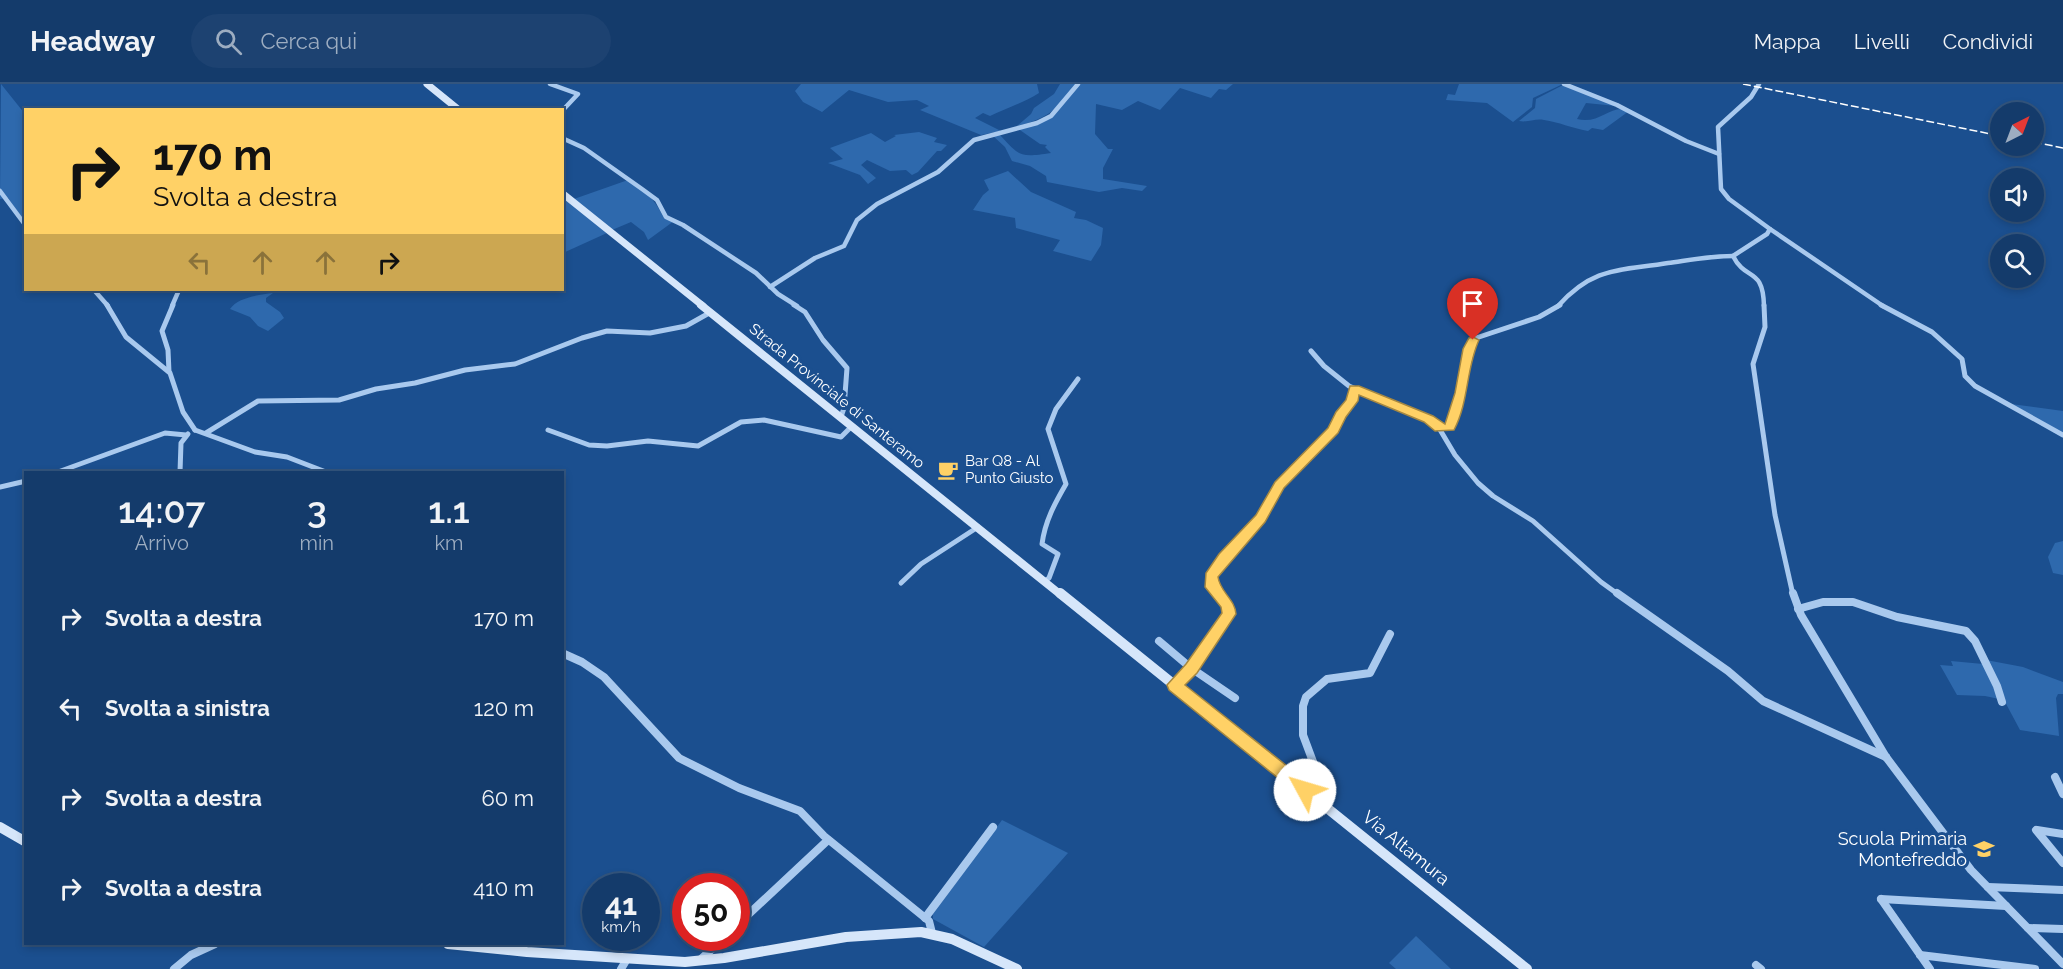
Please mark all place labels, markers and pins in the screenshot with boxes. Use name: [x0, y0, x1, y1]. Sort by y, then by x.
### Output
pin: [1447, 278, 1498, 340]
place label: Bar Q8 - Al Punto Giusto: [965, 452, 1054, 487]
cafe icon: Bar Q8 - Al Punto Giusto: [936, 458, 960, 482]
place label: Scuola Primaria Montefreddo: [1838, 828, 1967, 870]
school or university icon: Scuola Primaria Montefreddo: [1972, 837, 1996, 861]

